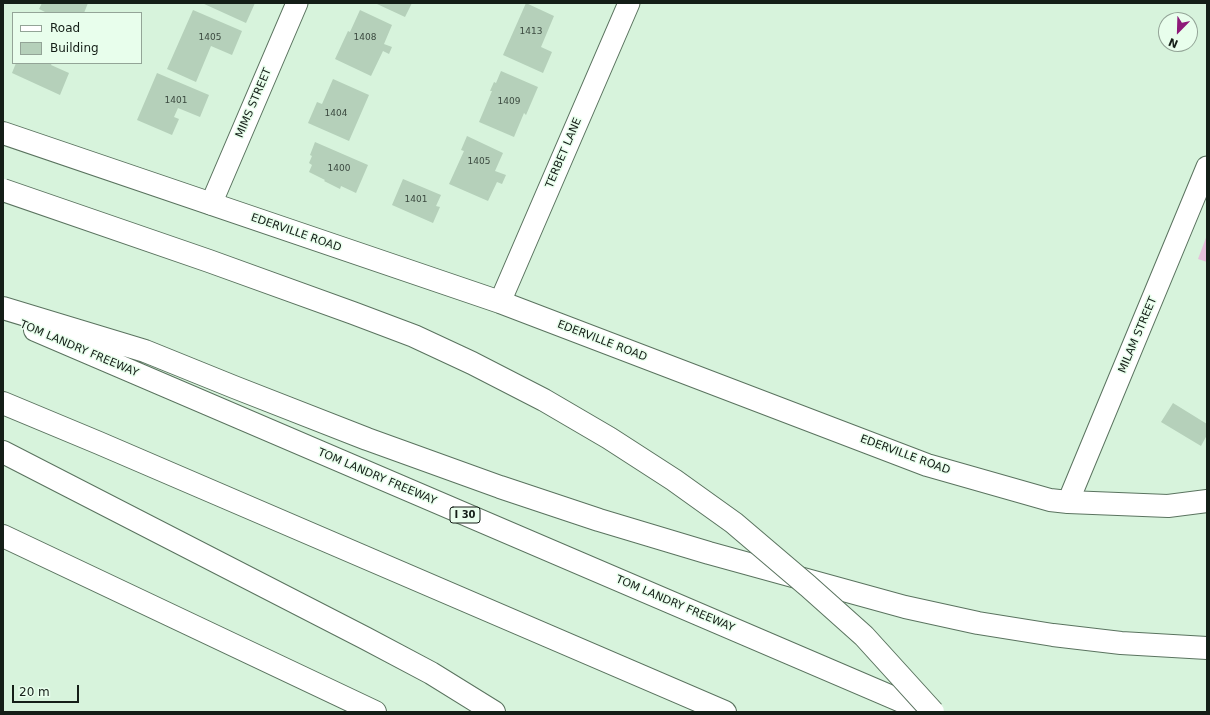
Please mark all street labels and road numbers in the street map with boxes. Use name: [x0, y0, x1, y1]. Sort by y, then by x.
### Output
street label: MIMS STREET: [233, 66, 275, 140]
street label: TERBET LANE: [543, 116, 585, 190]
street label: EDERVILLE ROAD: [249, 211, 343, 255]
street label: MILAM STREET: [1116, 295, 1160, 375]
street label: TOM LANDRY FREEWAY: [18, 318, 140, 380]
street label: EDERVILLE ROAD: [555, 318, 649, 364]
street label: EDERVILLE ROAD: [858, 433, 952, 477]
street label: TOM LANDRY FREEWAY: [316, 446, 438, 508]
road number: I 30: [450, 507, 480, 523]
street label: TOM LANDRY FREEWAY: [614, 573, 736, 635]

